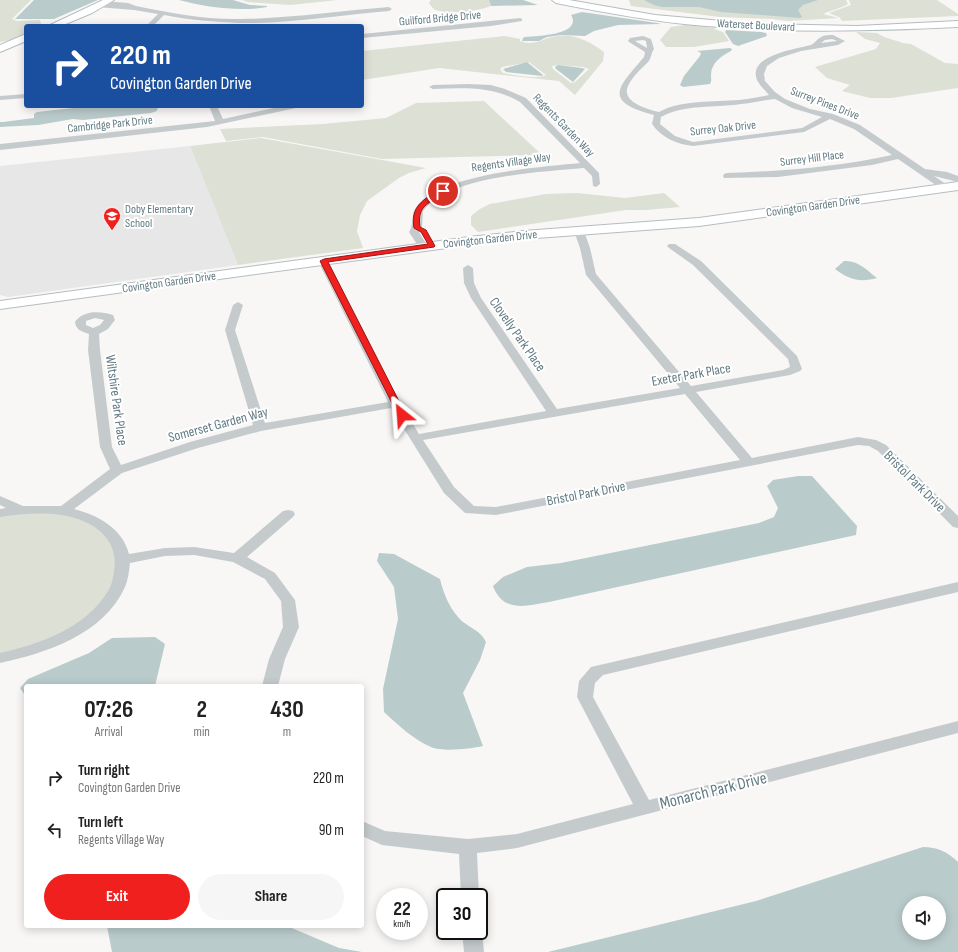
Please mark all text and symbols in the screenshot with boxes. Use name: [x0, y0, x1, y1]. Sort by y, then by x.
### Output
street label: Guilford Bridge Drive: [398, 7, 482, 30]
street label: Waterset Boulevard: [717, 16, 795, 35]
text: 220 m: [110, 39, 171, 72]
icon: right: [44, 40, 96, 92]
text: Covington Garden Drive: [110, 73, 252, 94]
street label: Surrey Pines Drive: [788, 83, 862, 124]
street label: Regents Garden Way: [530, 91, 598, 160]
street label: Cambridge Park Drive: [67, 113, 154, 136]
street label: Surrey Oak Drive: [689, 118, 757, 139]
street label: Surrey Hill Place: [779, 147, 845, 170]
street label: Regents Village Way: [471, 149, 552, 175]
pin: [426, 174, 460, 208]
icon: arrive: [432, 180, 454, 202]
street label: Covington Garden Drive: [765, 192, 861, 221]
place label: Doby Elementary School: [125, 202, 194, 231]
school or university icon: Doby Elementary School: [102, 206, 122, 231]
street label: Covington Garden Drive: [442, 227, 538, 252]
street label: Covington Garden Drive: [121, 268, 217, 297]
street label: Clovelly Park Place: [486, 294, 549, 375]
street label: Wiltshire Park Place: [102, 354, 131, 447]
street label: Exeter Park Place: [650, 359, 732, 390]
position arrow: [381, 394, 423, 436]
street label: Somerset Garden Way: [166, 403, 270, 446]
street label: Bristol Park Drive: [880, 447, 949, 516]
street label: Bristol Park Drive: [545, 478, 627, 509]
text: 07:26: [84, 695, 133, 724]
text: 2: [197, 695, 207, 724]
text: 430: [270, 695, 304, 724]
text: Arrival: [95, 724, 123, 740]
text: min: [194, 724, 210, 740]
text: m: [283, 724, 291, 740]
text: Turn right: [78, 761, 130, 780]
icon: right: [44, 767, 66, 789]
street label: Monarch Park Drive: [658, 768, 769, 814]
text: 220 m: [313, 769, 344, 788]
text: Covington Garden Drive: [78, 780, 180, 796]
text: Turn left: [78, 813, 123, 832]
icon: left: [44, 819, 66, 841]
text: 90 m: [319, 821, 344, 840]
text: Regents Village Way: [78, 832, 164, 848]
button: Exit: [44, 874, 190, 920]
button: Share: [198, 874, 344, 920]
speed limit sign: 30: [436, 888, 488, 940]
map controls: [902, 896, 946, 940]
button: sound: [902, 896, 946, 940]
text: 22: [393, 897, 411, 921]
text: km/h: [393, 918, 411, 930]

